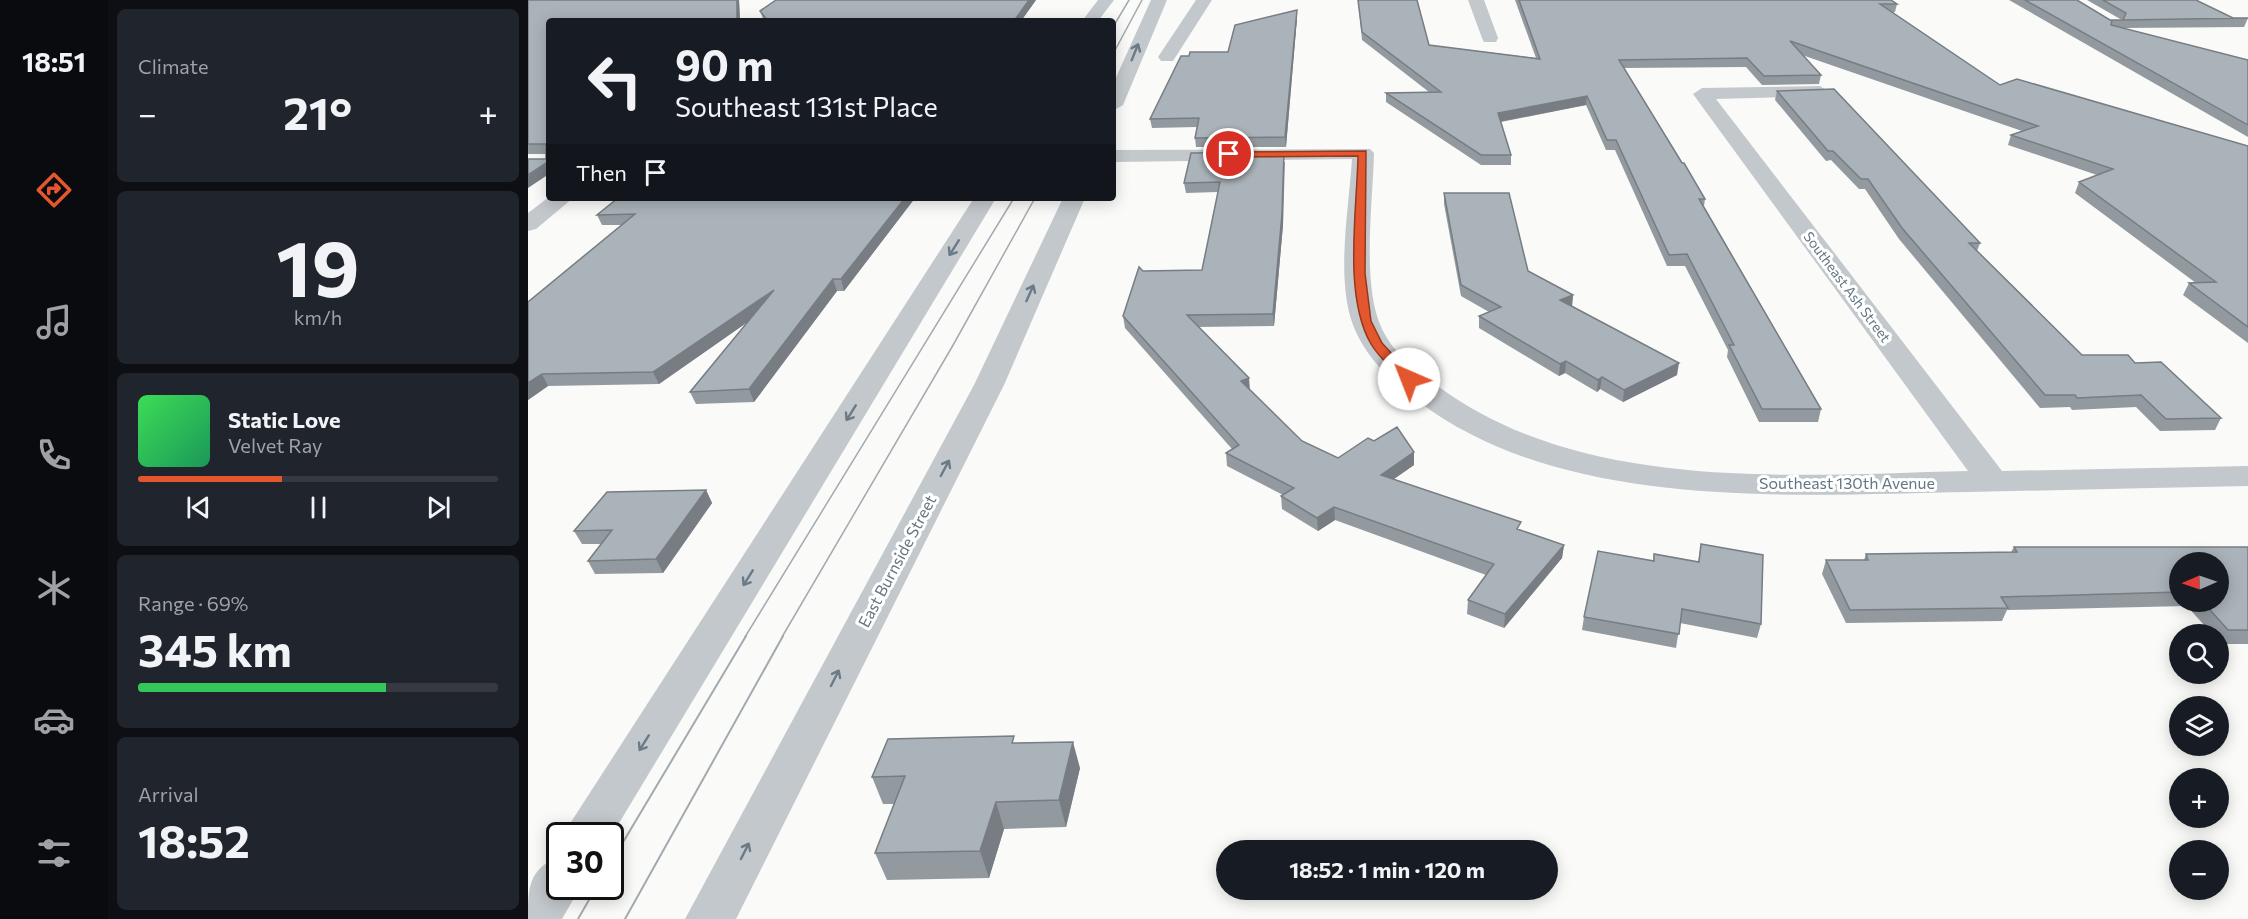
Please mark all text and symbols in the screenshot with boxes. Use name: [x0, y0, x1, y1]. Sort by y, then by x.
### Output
text: 90 m: [675, 38, 774, 90]
icon: left: [576, 42, 654, 120]
one-way arrow: [1130, 43, 1141, 62]
text: 18:51: [22, 45, 86, 78]
text: Climate: [138, 54, 208, 78]
text: 21°: [283, 84, 352, 139]
text: Southeast 131st Place: [675, 90, 938, 123]
text: −: [138, 92, 157, 133]
text: +: [479, 92, 498, 133]
pin: [1203, 128, 1254, 179]
icon: arrive: [1212, 137, 1245, 170]
icon: arrive: [639, 156, 672, 189]
text: Then: [576, 159, 627, 186]
icon: directions: [33, 169, 75, 211]
text: 19: [276, 218, 360, 313]
street label: Southeast Ash Street: [1800, 228, 1895, 345]
one-way arrow: [948, 239, 960, 256]
one-way arrow: [1025, 284, 1037, 302]
icon: music: [33, 301, 75, 343]
text: km/h: [294, 305, 342, 329]
position arrow: [1377, 347, 1441, 411]
one-way arrow: [845, 404, 857, 421]
text: Static Love: [228, 406, 341, 433]
text: Velvet Ray: [228, 433, 322, 457]
icon: phone: [33, 434, 75, 476]
one-way arrow: [939, 460, 951, 477]
street label: Southeast 130th Avenue: [1759, 473, 1935, 492]
icon: previous: [182, 491, 215, 524]
icon: pause: [302, 491, 335, 524]
icon: next: [422, 491, 455, 524]
street label: East Burnside Street: [854, 491, 940, 630]
north arrow: [2169, 552, 2229, 612]
map controls: [2169, 552, 2229, 900]
icon: climate: [33, 567, 75, 609]
one-way arrow: [741, 569, 753, 586]
text: Range · 69%: [138, 591, 248, 615]
text: 345 km: [138, 621, 292, 676]
button: search: [2169, 624, 2229, 684]
one-way arrow: [829, 670, 841, 687]
button: layers: [2169, 696, 2229, 756]
icon: car: [33, 699, 75, 741]
one-way arrow: [637, 735, 650, 752]
button: +: [2169, 768, 2229, 828]
text: Arrival: [138, 782, 199, 806]
text: 18:52: [138, 812, 250, 867]
speed limit sign: 30: [546, 822, 624, 900]
icon: filters: [33, 832, 75, 874]
button: −: [2169, 840, 2229, 900]
one-way arrow: [740, 842, 752, 860]
text: 18:52 · 1 min · 120 m: [1289, 856, 1485, 883]

